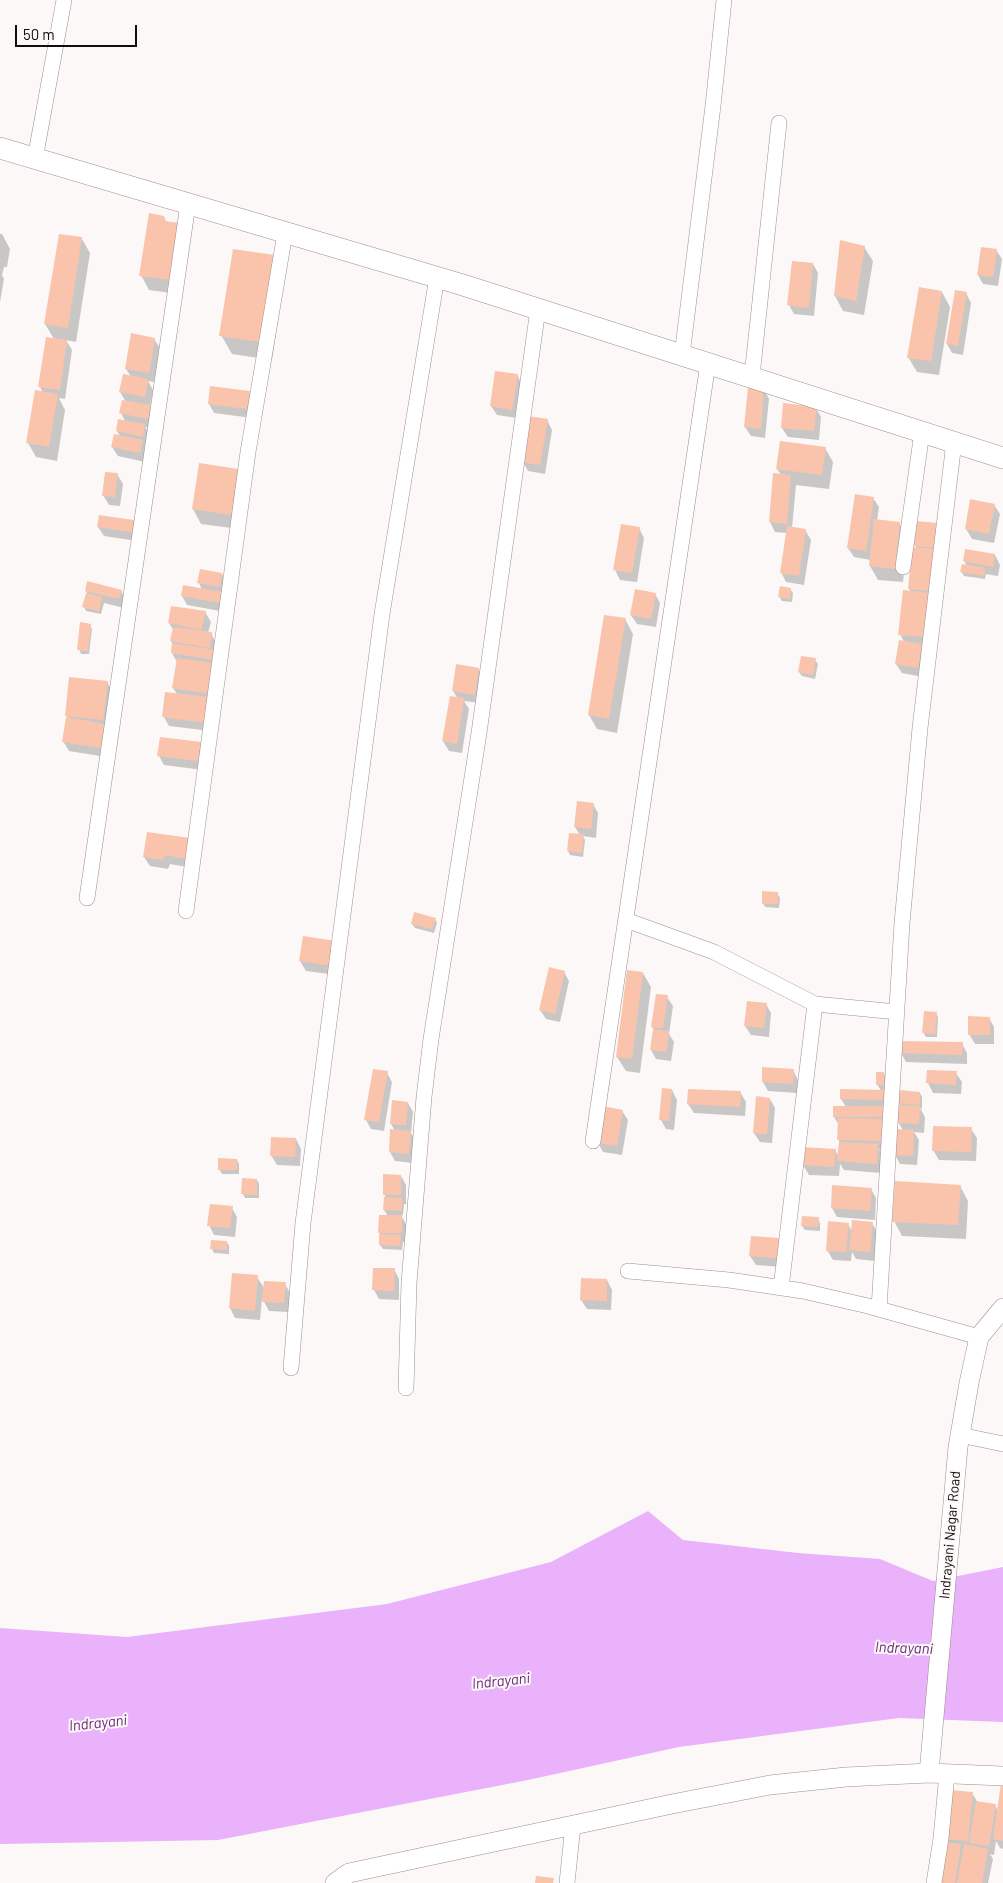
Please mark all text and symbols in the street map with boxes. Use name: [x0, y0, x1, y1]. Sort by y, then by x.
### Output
scale bar: [18, 15, 140, 47]
text: 50 m: [23, 25, 55, 43]
street label: Indrayani Nagar Road: [936, 1470, 964, 1600]
water label: Indrayani: [875, 1638, 933, 1658]
water label: Indrayani: [471, 1669, 531, 1693]
water label: Indrayani: [68, 1711, 128, 1735]

